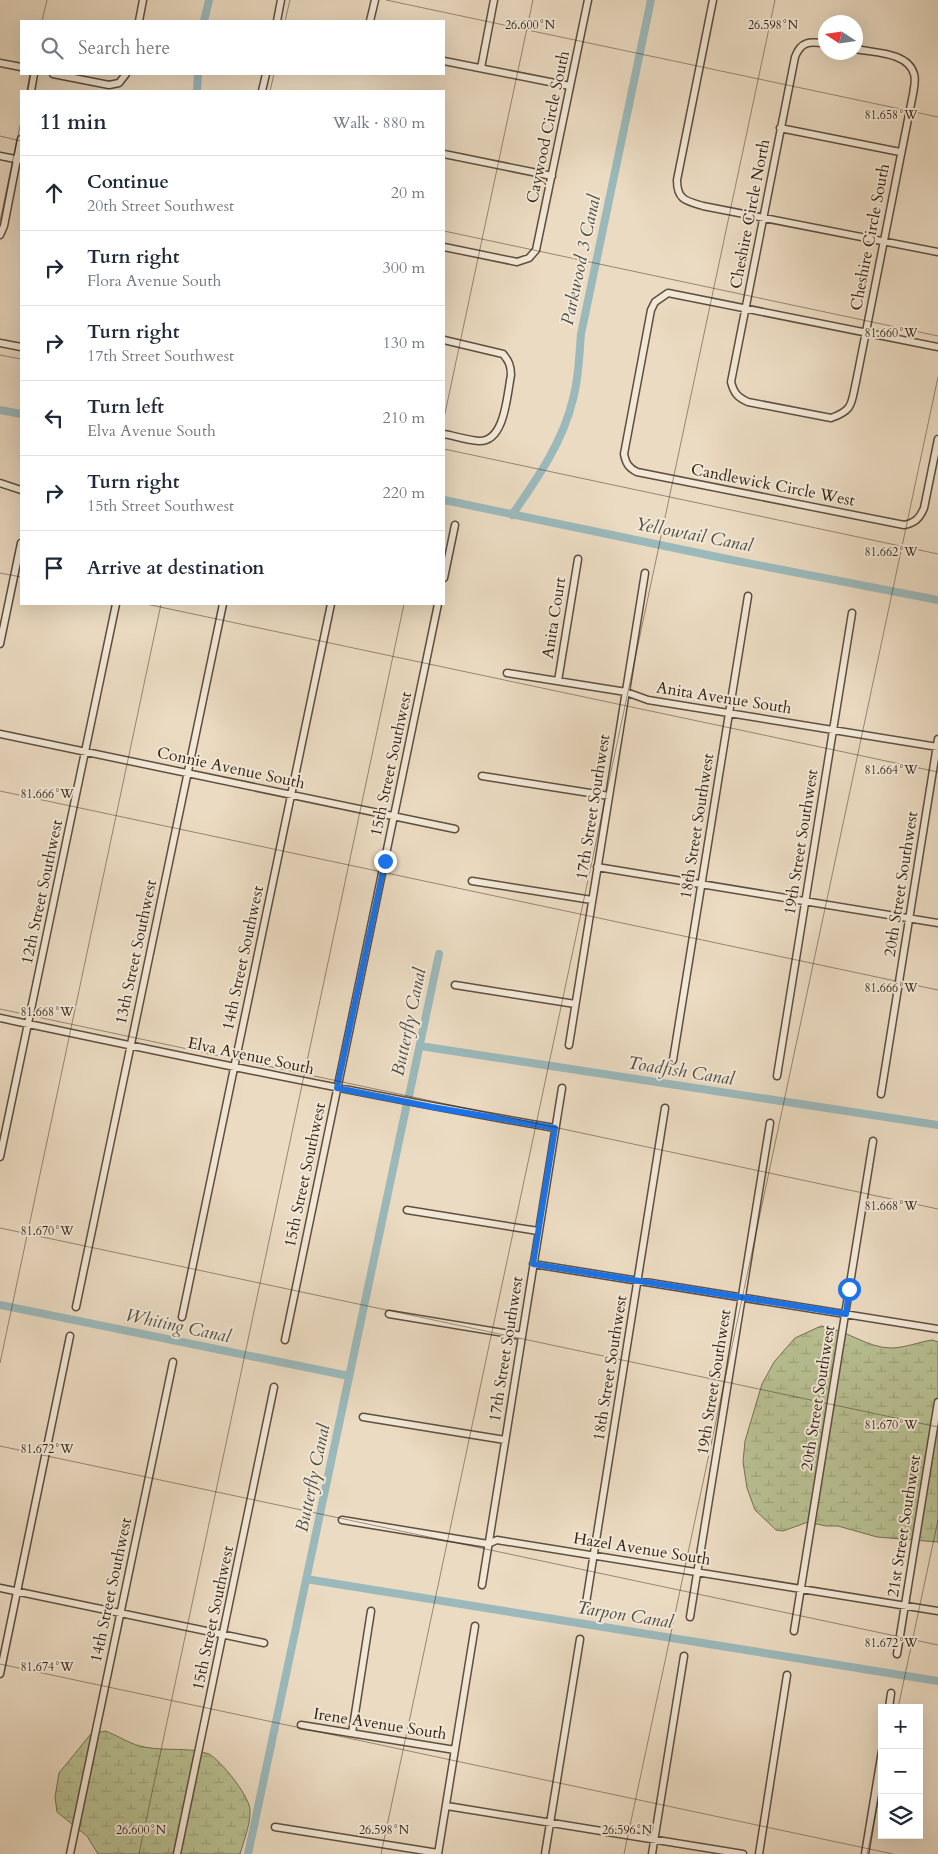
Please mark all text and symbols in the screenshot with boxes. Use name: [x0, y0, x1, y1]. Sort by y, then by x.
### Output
north arrow: [818, 15, 863, 60]
text: 26.600°N: [505, 17, 556, 33]
text: 26.598°N: [748, 17, 799, 33]
search box: [20, 20, 445, 75]
icon: search: [38, 34, 66, 62]
text: Search here: [78, 35, 170, 61]
street label: Caywood Circle South: [521, 49, 575, 205]
text: 81.658°W: [864, 107, 918, 123]
text: 11 min: [40, 108, 107, 137]
text: Walk · 880 m: [333, 112, 425, 134]
street label: Cheshire Circle North: [725, 137, 775, 291]
street label: Cheshire Circle South: [845, 162, 895, 312]
text: Continue: [87, 169, 169, 195]
icon: ahead: [40, 179, 68, 207]
text: 20 m: [391, 182, 425, 204]
water label: Parkwood 3 Canal: [555, 191, 607, 328]
text: 20th Street Southwest: [87, 195, 234, 217]
text: Turn right: [87, 244, 179, 270]
icon: right: [40, 254, 68, 282]
text: 300 m: [383, 257, 425, 279]
text: Flora Avenue South: [87, 270, 221, 292]
text: Turn right: [87, 319, 179, 345]
text: 81.660°W: [864, 325, 918, 341]
icon: right: [40, 329, 68, 357]
text: 130 m: [383, 332, 425, 354]
text: 17th Street Southwest: [87, 345, 234, 367]
text: Turn left: [87, 394, 164, 420]
icon: left: [40, 404, 68, 432]
text: 210 m: [383, 407, 425, 429]
text: Elva Avenue South: [87, 420, 216, 442]
street label: Candlewick Circle West: [689, 458, 857, 512]
text: Turn right: [87, 469, 179, 495]
icon: right: [40, 479, 68, 507]
text: 220 m: [383, 482, 425, 504]
text: 15th Street Southwest: [87, 495, 234, 517]
water label: Yellowtail Canal: [633, 511, 756, 559]
text: 81.662°W: [864, 544, 918, 560]
icon: arrive: [40, 554, 68, 582]
text: Arrive at destination: [87, 555, 264, 581]
street label: Anita Court: [537, 576, 571, 660]
street label: Anita Avenue South: [655, 676, 793, 720]
street label: 15th Street Southwest: [365, 690, 417, 838]
street label: 17th Street Southwest: [571, 733, 615, 881]
street label: Connie Avenue South: [155, 742, 307, 794]
street label: 18th Street Southwest: [675, 752, 719, 900]
text: 81.664°W: [864, 762, 918, 778]
street label: 19th Street Southwest: [779, 768, 823, 916]
text: 81.666°W: [20, 786, 74, 802]
street label: 20th Street Southwest: [879, 810, 923, 958]
street label: 12th Street Southwest: [16, 818, 68, 966]
route end: [374, 850, 397, 873]
street label: 13th Street Southwest: [110, 878, 162, 1026]
street label: 14th Street Southwest: [217, 884, 269, 1032]
water label: Butterfly Canal: [385, 965, 433, 1078]
text: 81.666°W: [864, 980, 918, 996]
text: 81.668°W: [20, 1004, 74, 1020]
street label: Elva Avenue South: [186, 1032, 316, 1080]
water label: Toadfish Canal: [626, 1050, 737, 1092]
street label: 15th Street Southwest: [279, 1101, 331, 1249]
text: 81.668°W: [864, 1198, 918, 1214]
text: 81.670°W: [20, 1223, 74, 1239]
street label: 17th Street Southwest: [484, 1275, 528, 1423]
route start: [838, 1278, 861, 1301]
street label: 18th Street Southwest: [588, 1294, 632, 1442]
water label: Whiting Canal: [123, 1303, 234, 1350]
street label: 19th Street Southwest: [692, 1308, 736, 1456]
street label: 20th Street Southwest: [796, 1324, 840, 1472]
text: 81.670°W: [864, 1417, 918, 1433]
water label: Butterfly Canal: [289, 1421, 337, 1534]
text: 81.672°W: [20, 1441, 74, 1457]
street label: 21st Street Southwest: [882, 1453, 926, 1599]
street label: 14th Street Southwest: [85, 1516, 137, 1664]
street label: Hazel Avenue South: [572, 1527, 712, 1571]
street label: 15th Street Southwest: [187, 1544, 239, 1692]
water label: Tarpon Canal: [575, 1595, 676, 1635]
text: 81.672°W: [864, 1635, 918, 1651]
text: 81.674°W: [20, 1659, 74, 1675]
street label: Irene Avenue South: [312, 1703, 448, 1745]
map controls: [878, 1704, 923, 1839]
button: +: [878, 1704, 923, 1749]
button: −: [878, 1749, 923, 1794]
button: layers: [878, 1794, 923, 1839]
text: 26.600°N: [116, 1822, 167, 1838]
text: 26.598°N: [359, 1822, 410, 1838]
text: 26.596°N: [602, 1822, 653, 1838]

